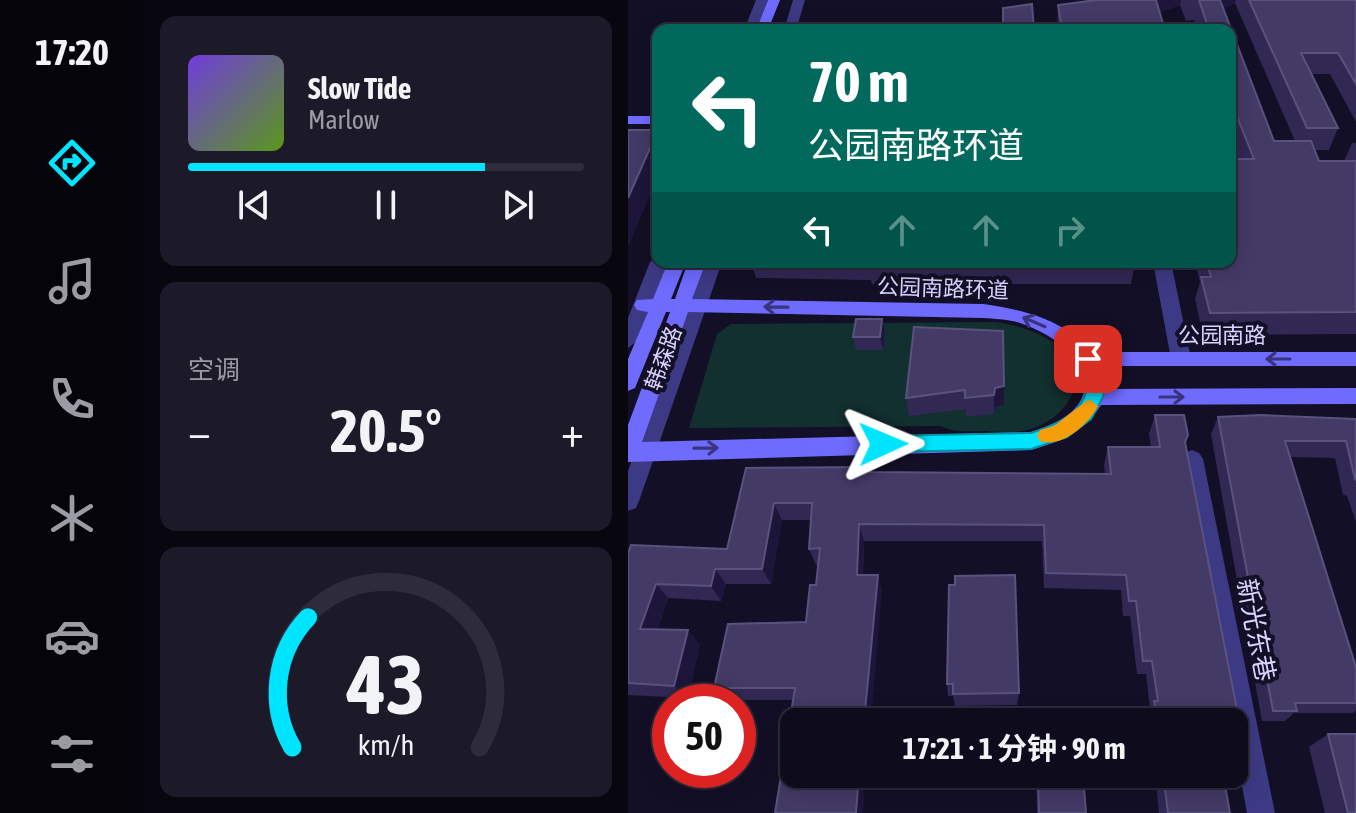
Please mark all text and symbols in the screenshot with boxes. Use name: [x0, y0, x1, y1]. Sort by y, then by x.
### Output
text: 17:20: [35, 31, 109, 73]
text: 70 m: [808, 50, 909, 114]
icon: left: [676, 56, 780, 160]
text: Slow Tide: [308, 71, 411, 105]
text: Marlow: [308, 105, 379, 135]
text: 公园南路环道: [808, 124, 1024, 166]
icon: directions: [44, 135, 100, 191]
icon: previous: [232, 183, 276, 227]
icon: pause: [364, 183, 408, 227]
icon: next: [496, 183, 540, 227]
icon: left: [796, 208, 840, 252]
icon: ahead: [880, 208, 924, 252]
icon: ahead: [964, 208, 1008, 252]
icon: right: [1048, 208, 1092, 252]
icon: music: [44, 253, 100, 309]
street label: 公园南路环道: [877, 273, 1009, 303]
one-way arrow: [763, 300, 790, 315]
one-way arrow: [1022, 314, 1047, 329]
street label: 公园南路: [1178, 322, 1266, 348]
street label: 韩森路: [639, 323, 687, 393]
pin: [1054, 325, 1122, 393]
icon: arrive: [1066, 337, 1110, 381]
one-way arrow: [1265, 351, 1292, 367]
text: 空调: [188, 355, 240, 385]
icon: phone: [44, 371, 100, 427]
one-way arrow: [1158, 389, 1185, 405]
text: 20.5°: [330, 396, 442, 465]
position arrow: [841, 402, 925, 486]
text: −: [188, 406, 211, 456]
text: +: [561, 406, 584, 456]
one-way arrow: [692, 440, 719, 455]
icon: climate: [44, 490, 100, 546]
street label: 新光东巷: [1231, 576, 1281, 684]
icon: car: [44, 608, 100, 664]
text: 43: [346, 636, 425, 732]
speed limit sign: 50: [652, 684, 756, 788]
icon: filters: [44, 726, 100, 782]
text: km/h: [358, 728, 414, 761]
text: 17:21 · 1 分钟 · 90 m: [902, 731, 1126, 765]

